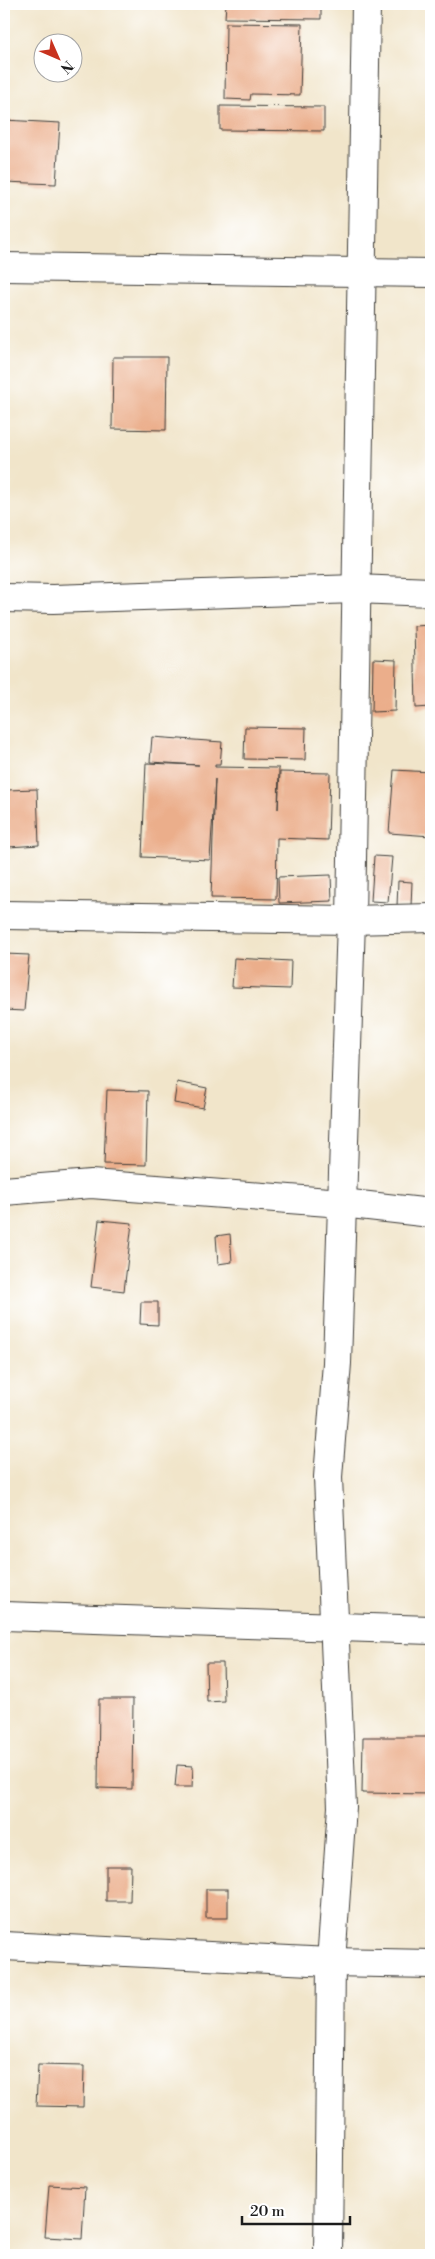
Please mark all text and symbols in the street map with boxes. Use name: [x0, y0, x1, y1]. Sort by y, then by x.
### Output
north arrow: [32, 32, 82, 82]
text: N: [56, 56, 77, 77]
scale bar: [242, 2194, 350, 2226]
text: 20 m: [250, 2202, 285, 2221]

